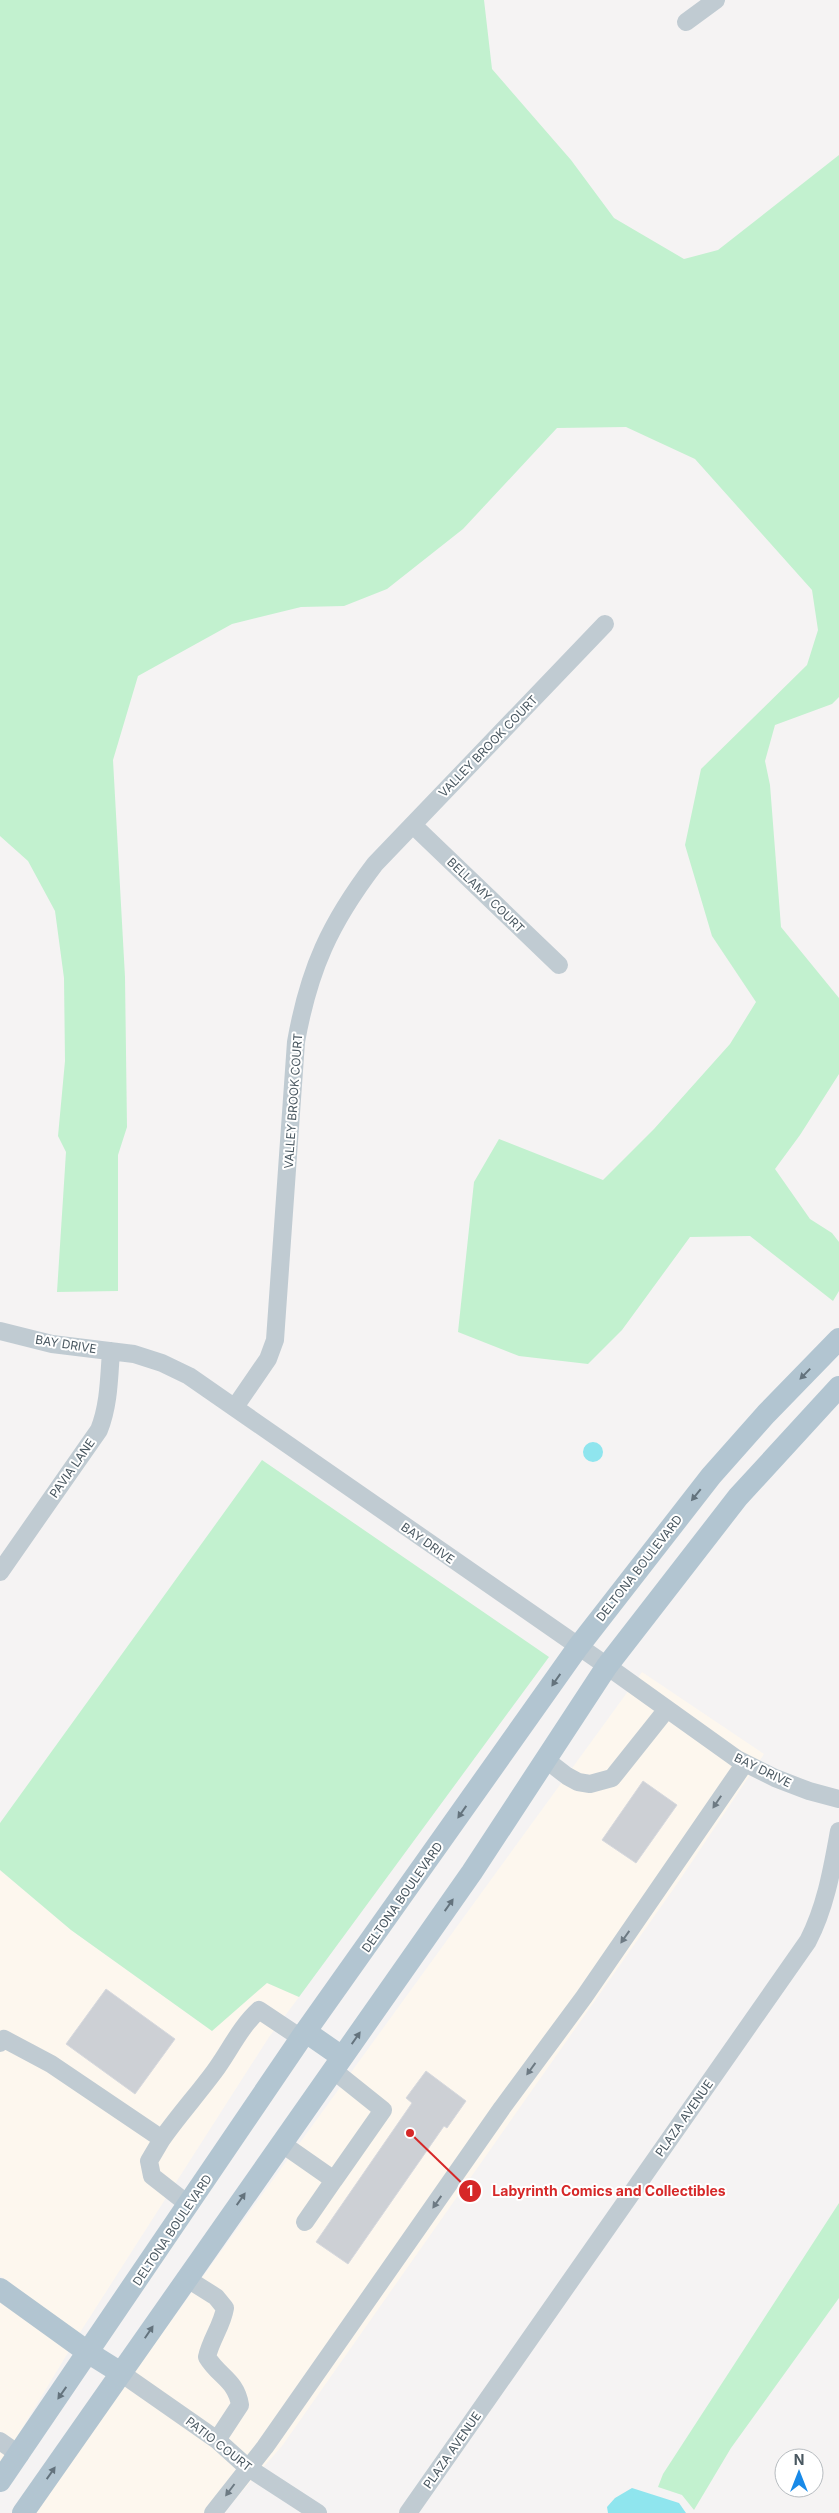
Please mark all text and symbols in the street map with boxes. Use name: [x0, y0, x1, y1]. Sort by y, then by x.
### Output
street label: VALLEY BROOK COURT: [435, 692, 541, 800]
street label: BELLAMY COURT: [444, 854, 528, 936]
street label: VALLEY BROOK COURT: [281, 1033, 305, 1169]
street label: BAY DRIVE: [34, 1332, 98, 1356]
one-way arrow: [799, 1368, 811, 1380]
street label: PAVIA LANE: [46, 1436, 98, 1500]
one-way arrow: [691, 1488, 702, 1501]
street label: DELTONA BOULEVARD: [593, 1512, 685, 1624]
street label: BAY DRIVE: [398, 1519, 458, 1567]
one-way arrow: [551, 1673, 561, 1686]
street label: BAY DRIVE: [732, 1750, 794, 1790]
one-way arrow: [712, 1796, 722, 1809]
one-way arrow: [457, 1805, 467, 1819]
street label: DELTONA BOULEVARD: [358, 1839, 446, 1955]
one-way arrow: [444, 1898, 454, 1911]
one-way arrow: [620, 1930, 630, 1943]
one-way arrow: [351, 2031, 361, 2045]
one-way arrow: [525, 2062, 536, 2075]
street label: PLAZA AVENUE: [652, 2077, 716, 2159]
street label: DELTONA BOULEVARD: [129, 2172, 215, 2288]
callout: Labyrinth Comics and Collectibles: [458, 2176, 736, 2205]
text: 1: [467, 2181, 473, 2200]
text: Labyrinth Comics and Collectibles: [492, 2182, 726, 2199]
one-way arrow: [236, 2192, 246, 2206]
one-way arrow: [432, 2195, 442, 2208]
one-way arrow: [144, 2325, 153, 2339]
one-way arrow: [57, 2387, 66, 2400]
street label: PLAZA AVENUE: [420, 2409, 484, 2491]
street label: PATIO COURT: [183, 2413, 255, 2475]
north arrow: [774, 2448, 824, 2498]
text: N: [794, 2451, 804, 2468]
one-way arrow: [46, 2466, 56, 2480]
one-way arrow: [225, 2483, 235, 2497]

